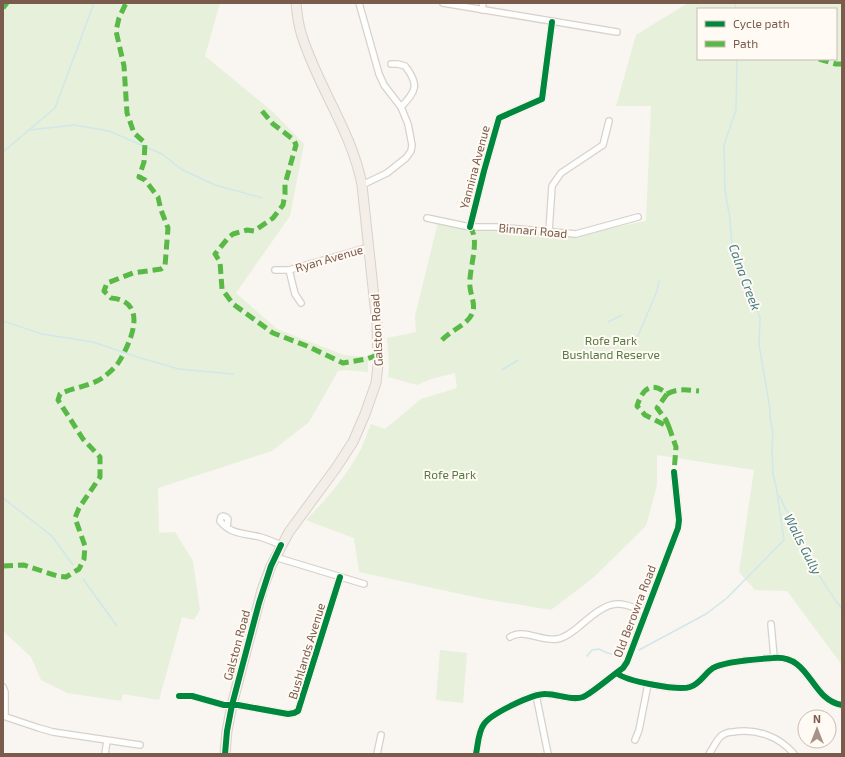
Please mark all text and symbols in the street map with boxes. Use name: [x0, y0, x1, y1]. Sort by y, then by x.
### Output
legend: [697, 8, 837, 60]
text: Cycle path: [733, 16, 790, 30]
text: Path: [733, 36, 758, 50]
street label: Yannina Avenue: [456, 124, 492, 210]
street label: Binnari Road: [498, 220, 568, 240]
street label: Ryan Avenue: [293, 242, 365, 274]
water label: Calna Creek: [726, 242, 764, 313]
street label: Galston Road: [367, 293, 385, 367]
park label: Rofe Park Bushland Reserve: [562, 333, 660, 361]
park label: Rofe Park: [424, 467, 476, 481]
water label: Walls Gully: [781, 511, 825, 577]
street label: Old Berowra Road: [610, 563, 658, 659]
street label: Bushlands Avenue: [285, 601, 327, 701]
street label: Galston Road: [220, 608, 252, 682]
north arrow: [797, 709, 837, 749]
text: N: [813, 712, 821, 725]

